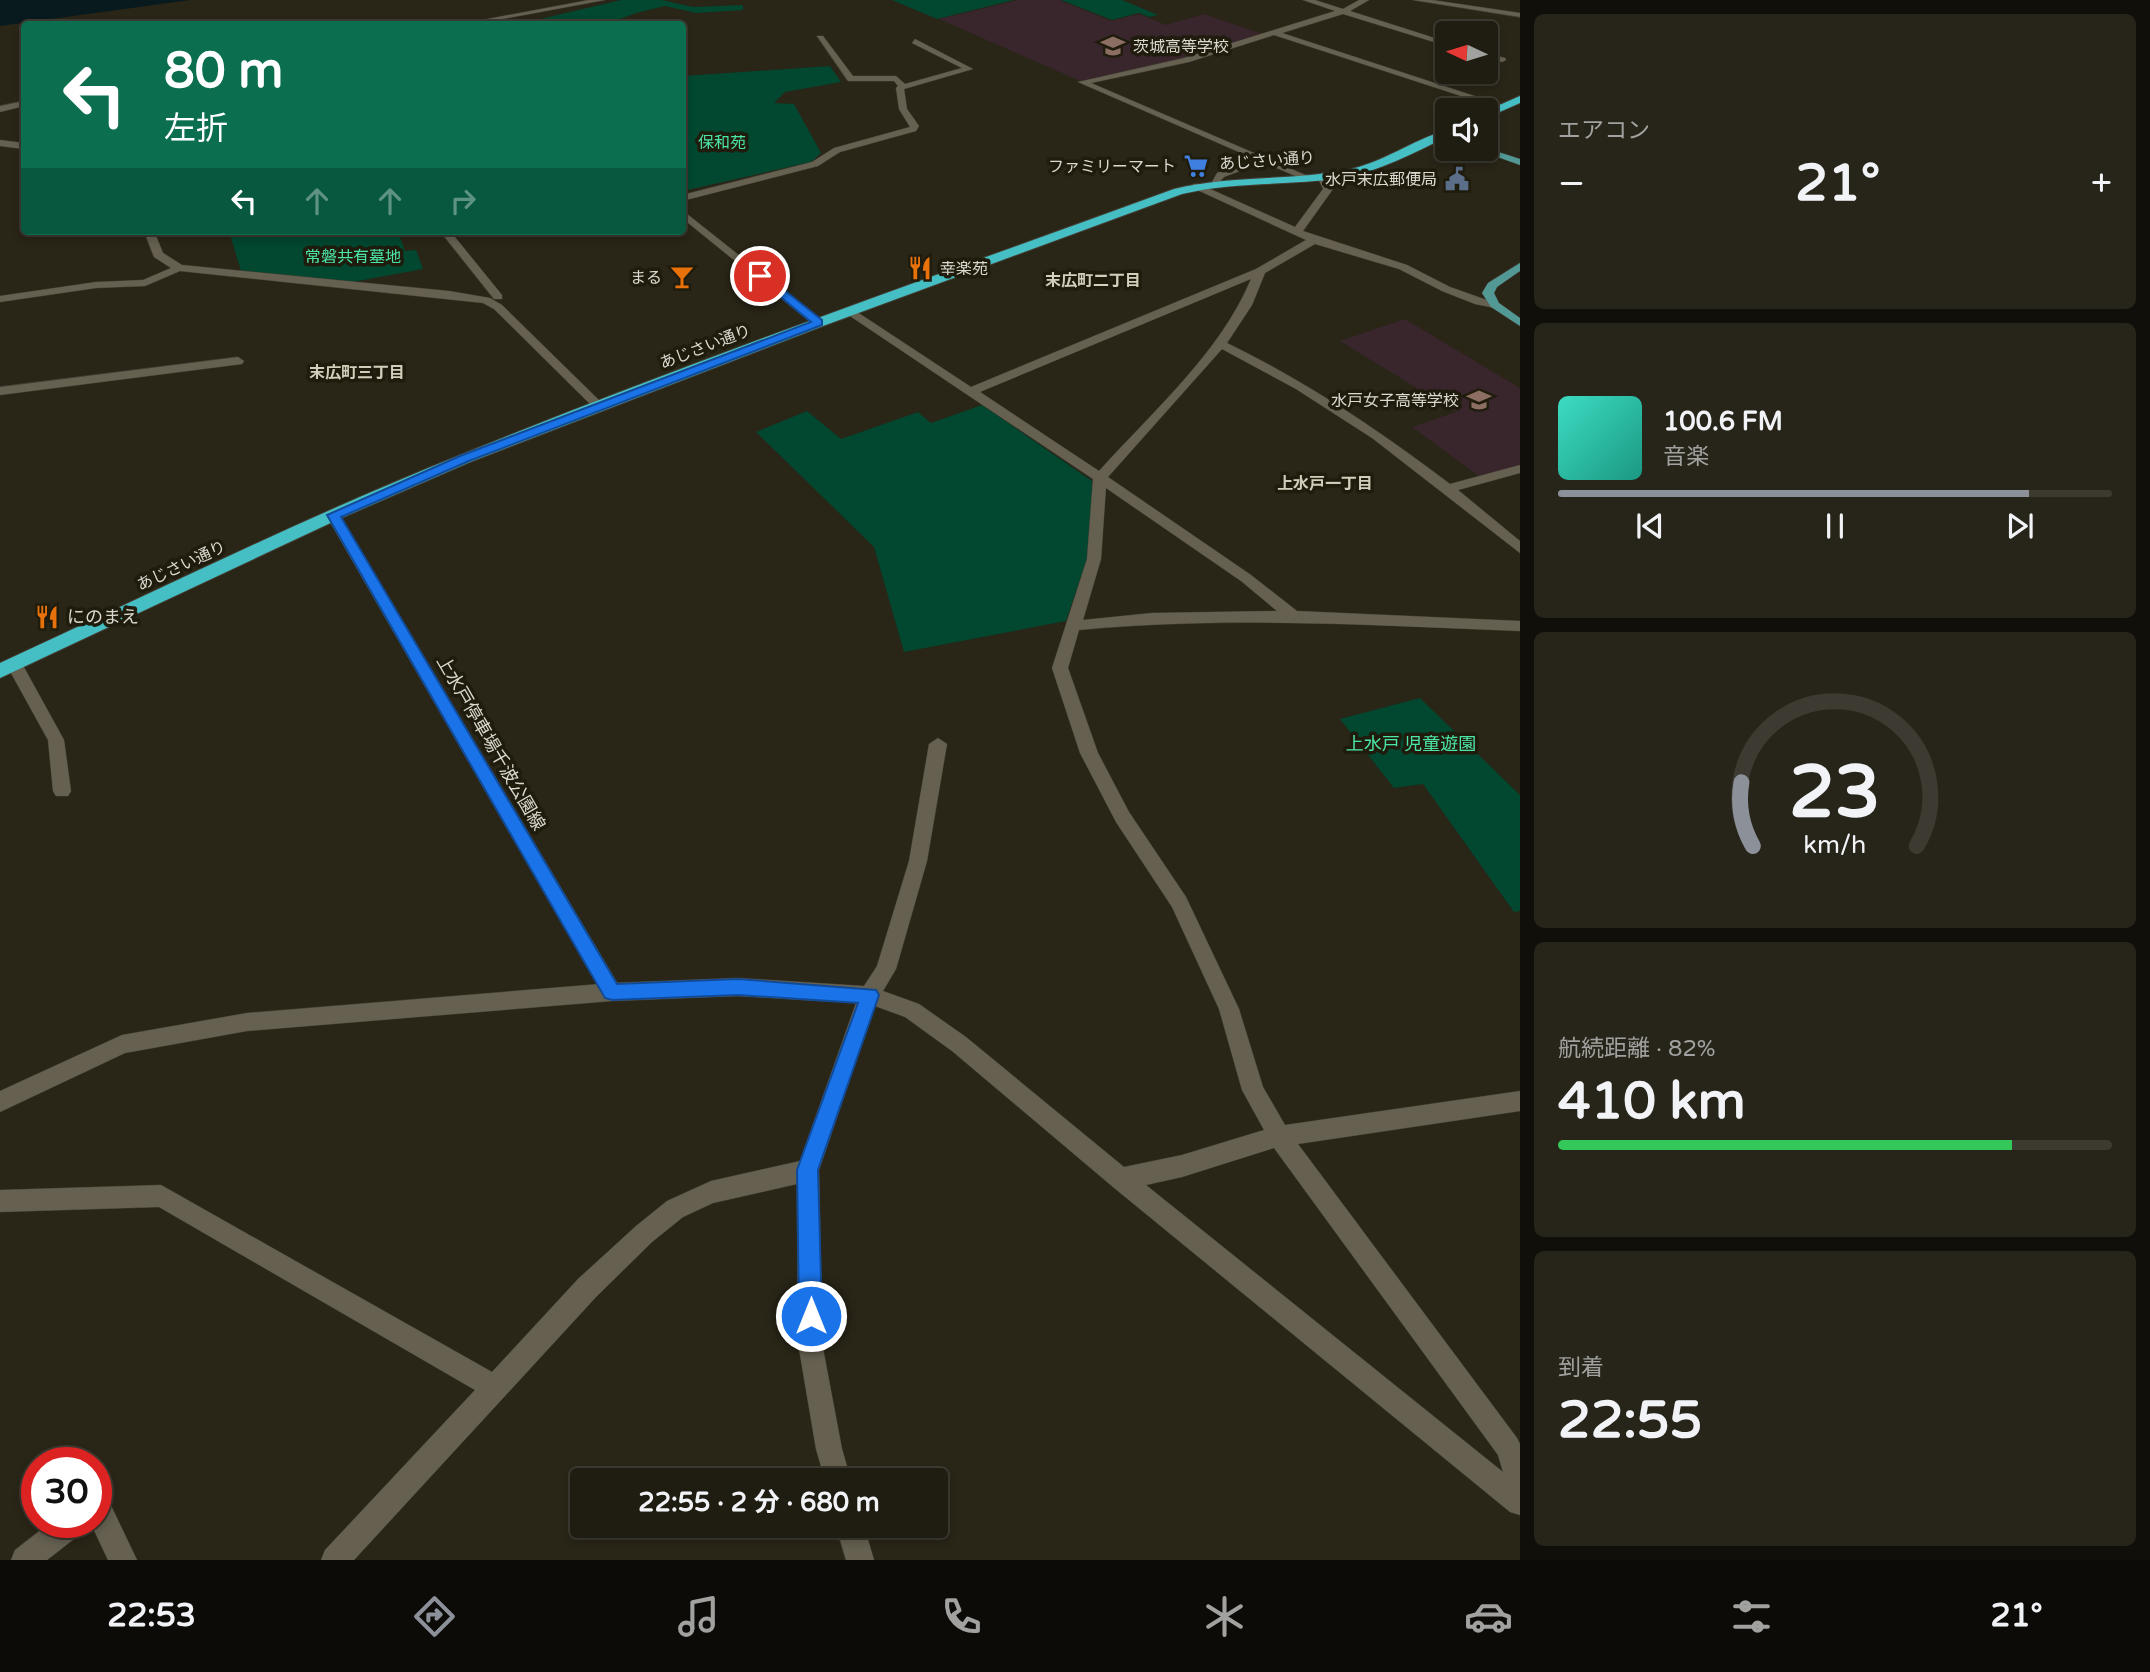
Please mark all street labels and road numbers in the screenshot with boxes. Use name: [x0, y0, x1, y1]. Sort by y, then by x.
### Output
street label: あじさい通り: [1218, 148, 1316, 174]
street label: あじさい通り: [657, 320, 754, 373]
street label: あじさい通り: [134, 537, 229, 595]
street label: 上水戸停車場千波公園線: [432, 652, 550, 834]

